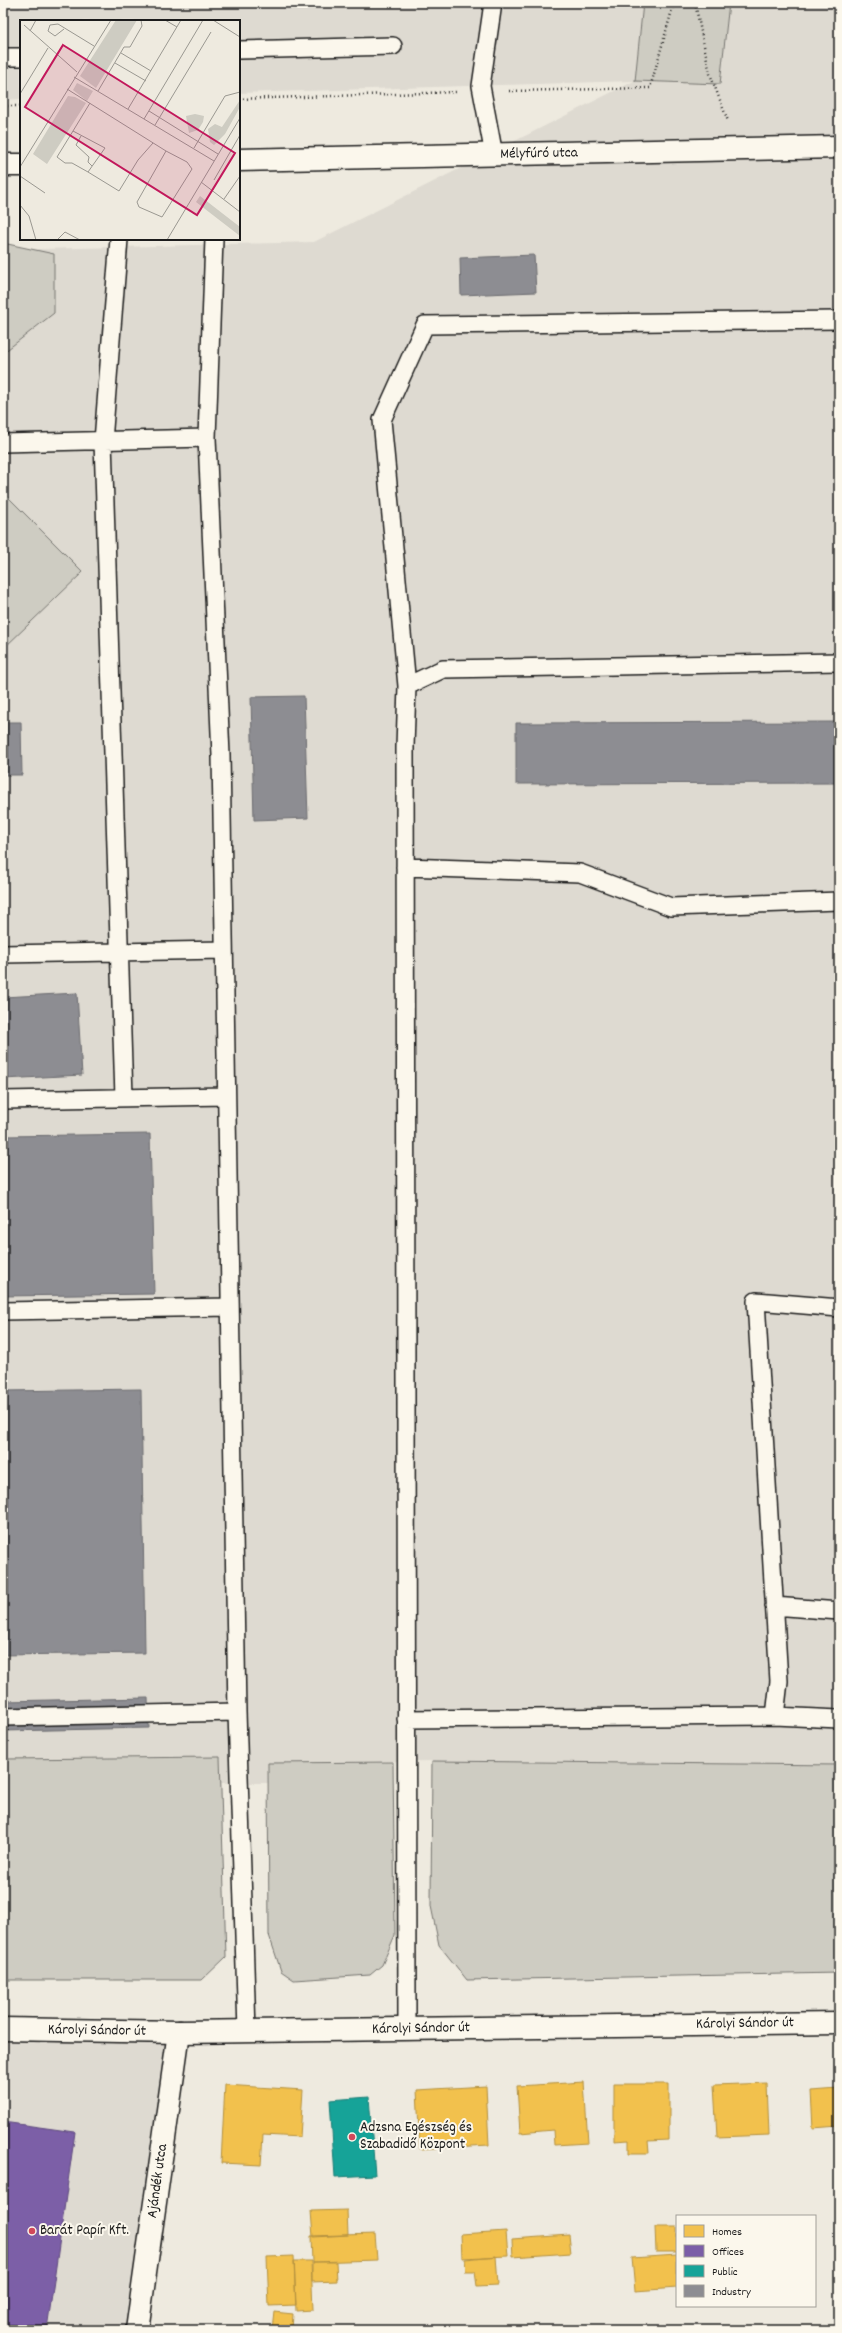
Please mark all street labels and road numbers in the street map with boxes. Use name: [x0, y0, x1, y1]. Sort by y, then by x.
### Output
street label: Mélyfúró utca: [500, 142, 579, 166]
street label: Károlyi Sándor út: [696, 2012, 795, 2036]
street label: Károlyi Sándor út: [372, 2017, 471, 2041]
street label: Károlyi Sándor út: [48, 2019, 147, 2043]
street label: Ajándék utca: [142, 2142, 174, 2220]

